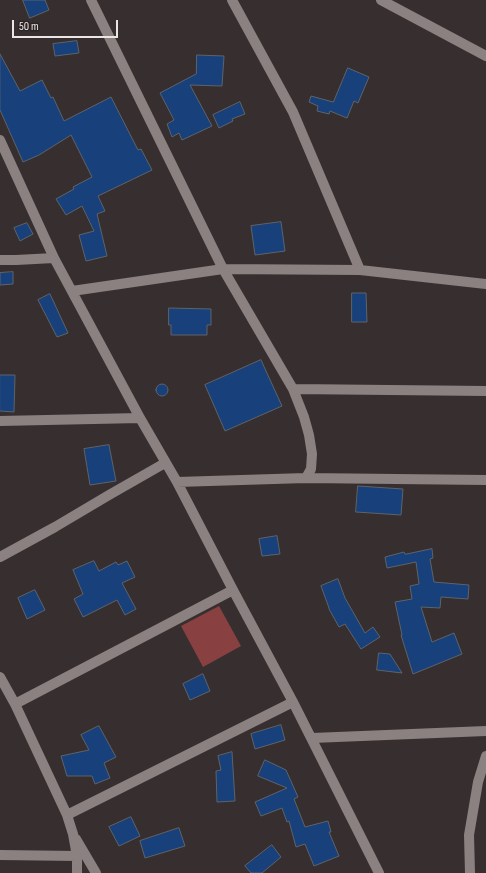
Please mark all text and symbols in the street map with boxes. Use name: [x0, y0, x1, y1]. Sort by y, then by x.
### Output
scale bar: [14, 12, 120, 38]
text: 50 m: [19, 19, 39, 34]

